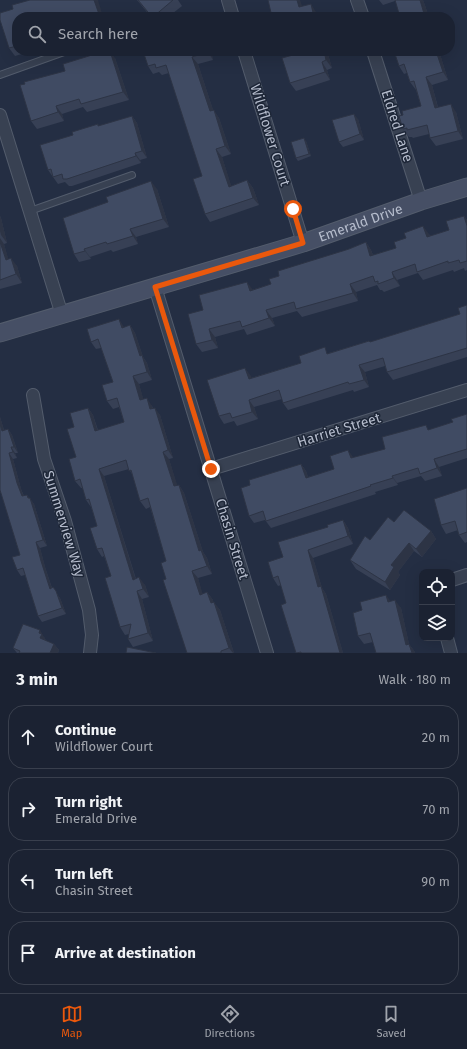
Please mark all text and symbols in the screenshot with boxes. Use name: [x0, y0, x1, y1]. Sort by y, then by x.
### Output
search box: [12, 12, 455, 56]
icon: search: [26, 23, 48, 45]
text: Search here: [58, 25, 138, 43]
street label: Wildflower Court: [246, 82, 294, 189]
street label: Eldred Lane: [377, 88, 417, 164]
route start: [284, 200, 302, 218]
street label: Emerald Drive: [316, 200, 405, 245]
street label: Harriet Street: [295, 409, 384, 451]
route end: [202, 460, 220, 478]
street label: Summerview Way: [40, 469, 88, 579]
street label: Chasin Street: [212, 496, 253, 582]
map controls: [419, 569, 455, 641]
button: locate: [419, 569, 455, 605]
button: layers: [419, 605, 455, 641]
text: 3 min: [16, 669, 58, 690]
text: Walk · 180 m: [379, 672, 451, 687]
text: Continue: [55, 721, 116, 739]
icon: ahead: [17, 726, 39, 748]
text: 20 m: [422, 730, 450, 745]
text: Wildflower Court: [55, 739, 153, 754]
text: Turn right: [55, 793, 122, 811]
icon: right: [17, 798, 39, 820]
text: 70 m: [423, 802, 450, 817]
text: Emerald Drive: [55, 811, 137, 826]
text: Turn left: [55, 865, 113, 883]
icon: left: [17, 870, 39, 892]
text: 90 m: [421, 874, 450, 889]
text: Chasin Street: [55, 883, 133, 898]
icon: arrive: [17, 942, 39, 964]
text: Arrive at destination: [55, 944, 196, 962]
tab: Map: [61, 1003, 83, 1040]
tab: Directions: [204, 1003, 255, 1040]
tab: Saved: [376, 1003, 406, 1040]

